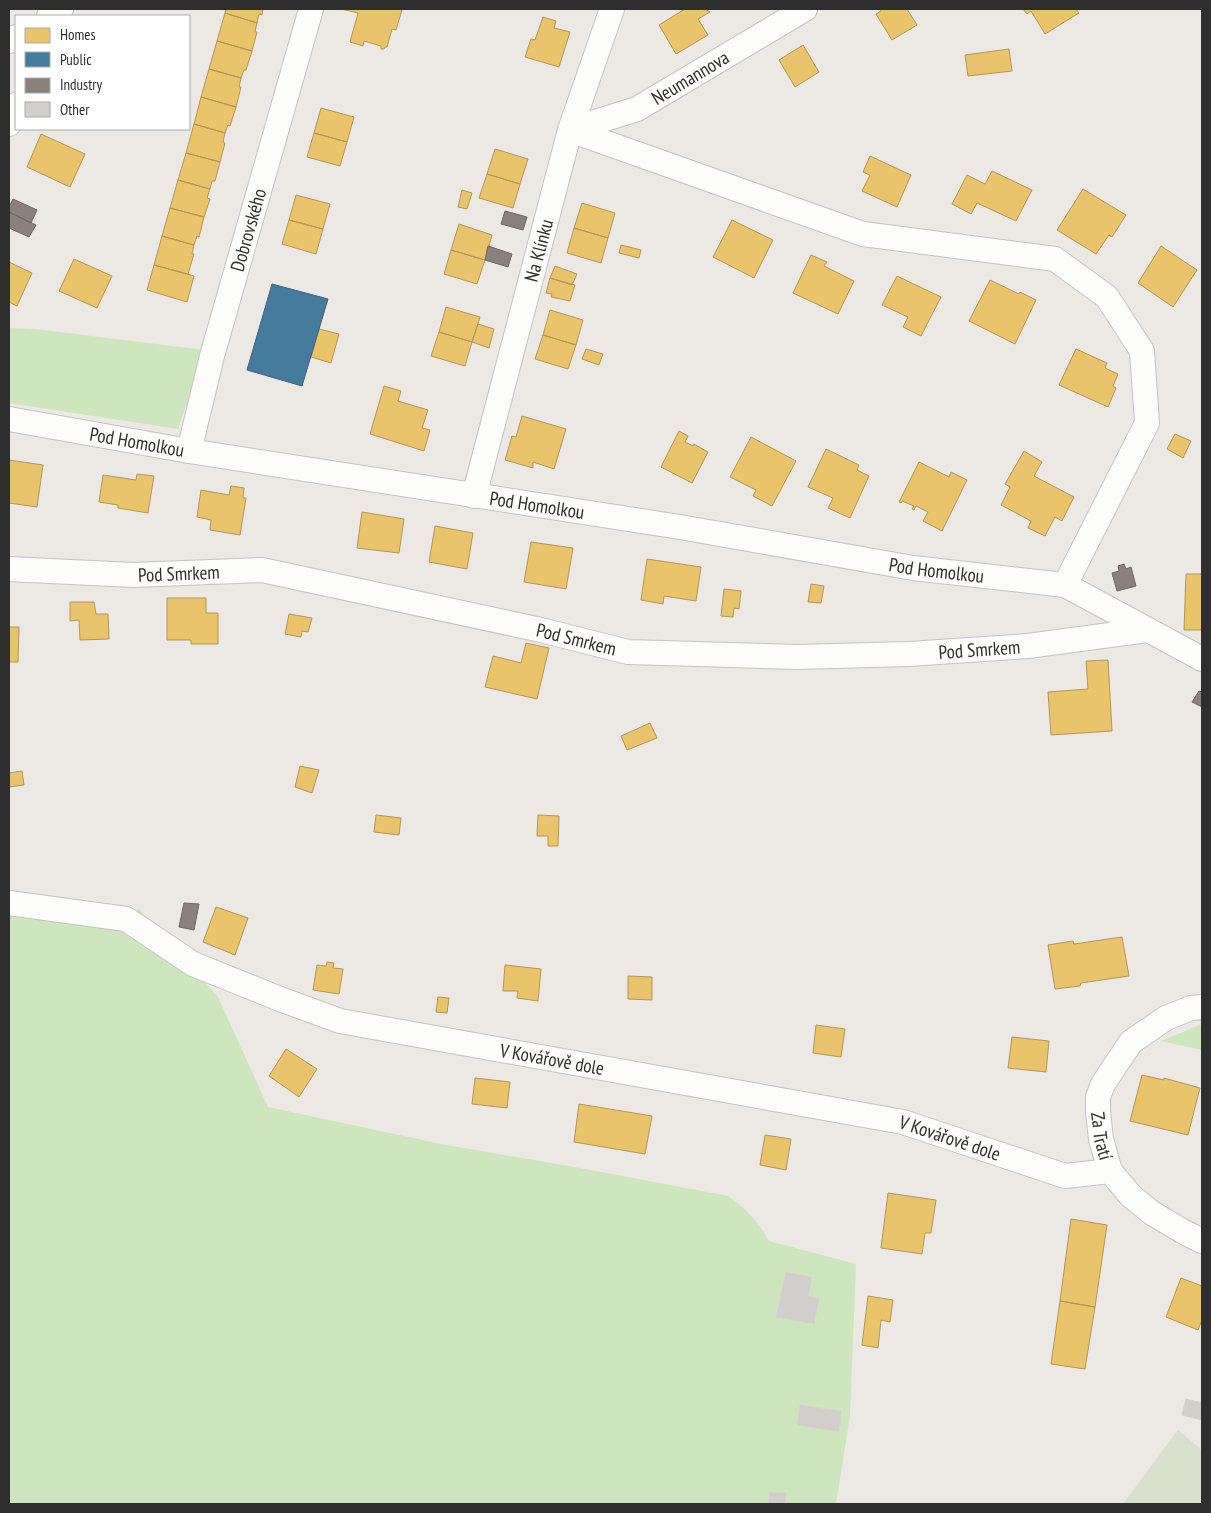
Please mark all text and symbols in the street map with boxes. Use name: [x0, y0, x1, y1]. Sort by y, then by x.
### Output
legend: [15, 15, 190, 130]
text: Homes: [60, 25, 96, 44]
street label: Neumannova: [647, 45, 733, 110]
text: Public: [60, 50, 92, 69]
text: Industry: [60, 75, 102, 94]
text: Other: [60, 100, 90, 119]
street label: Dobrovského: [225, 186, 271, 274]
street label: Na Klínku: [519, 216, 558, 284]
street label: Pod Homolkou: [88, 422, 186, 462]
street label: Pod Homolkou: [488, 486, 586, 524]
street label: Pod Homolkou: [887, 552, 985, 588]
street label: Pod Smrkem: [138, 560, 220, 587]
street label: Pod Smrkem: [534, 617, 619, 661]
street label: Pod Smrkem: [938, 635, 1021, 664]
street label: V Kovářově dole: [497, 1038, 606, 1080]
street label: V Kovářově dole: [895, 1109, 1004, 1166]
street label: Za Tratí: [1086, 1111, 1118, 1163]

